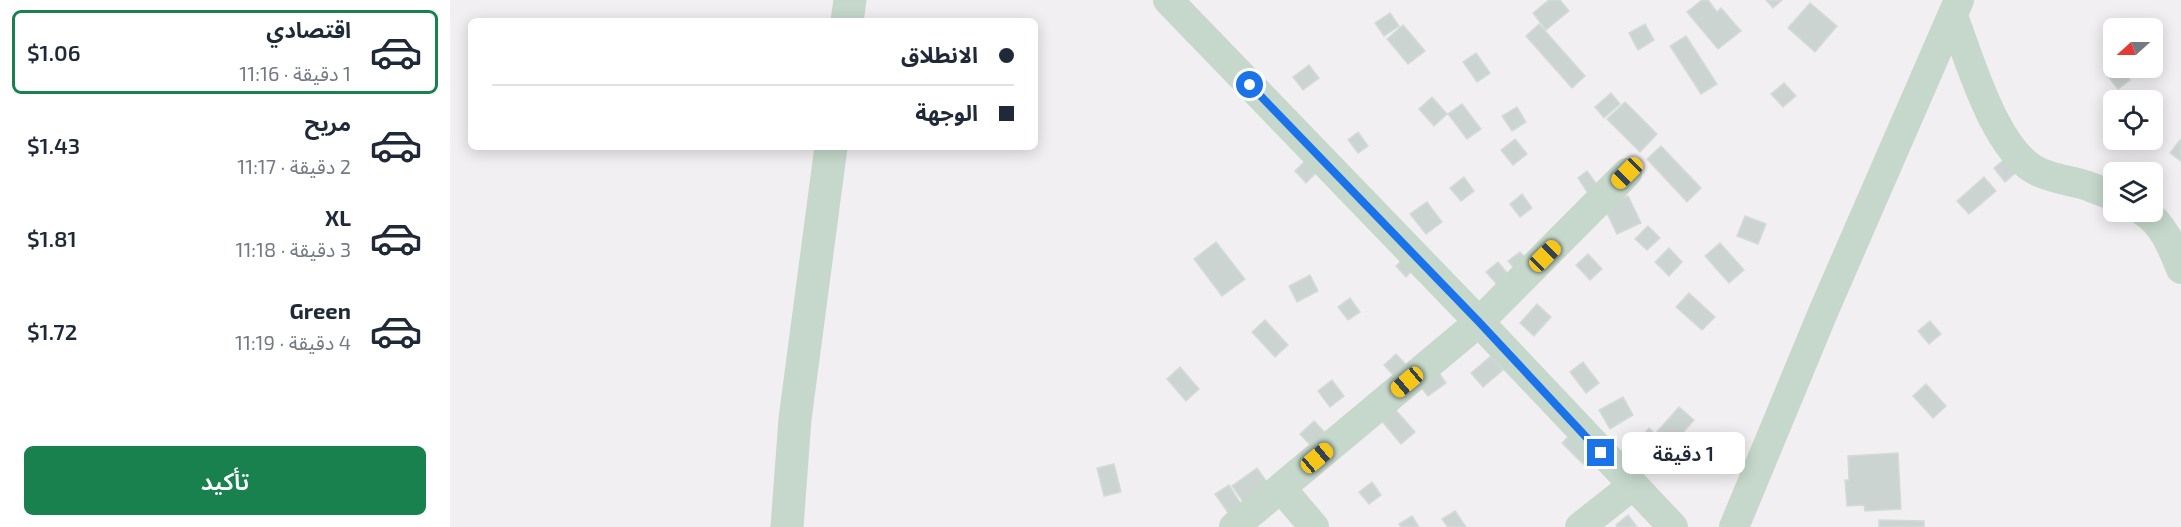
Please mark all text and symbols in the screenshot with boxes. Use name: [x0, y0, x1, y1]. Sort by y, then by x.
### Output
text: اقتصادي: [266, 16, 351, 42]
north arrow: [2103, 18, 2163, 78]
map controls: [2103, 18, 2163, 222]
icon: car: [369, 25, 423, 79]
text: $1.06: [27, 39, 80, 65]
text: الانطلاق: [901, 41, 978, 67]
text: 1 دقيقة · 11:16: [239, 61, 351, 85]
route start: [1236, 71, 1263, 98]
button: locate: [2103, 90, 2163, 150]
text: الوجهة: [915, 99, 978, 125]
text: مريح: [305, 109, 351, 135]
icon: car: [369, 118, 423, 172]
text: $1.43: [27, 132, 80, 158]
text: 2 دقيقة · 11:17: [237, 154, 351, 178]
car: [1608, 154, 1646, 192]
button: layers: [2103, 162, 2163, 222]
text: XL: [325, 204, 351, 230]
icon: car: [369, 211, 423, 265]
text: $1.81: [27, 225, 77, 251]
text: 3 دقيقة · 11:18: [235, 237, 351, 261]
car: [1526, 237, 1564, 275]
text: Green: [289, 297, 351, 323]
icon: car: [369, 304, 423, 358]
text: $1.72: [27, 318, 77, 344]
text: 4 دقيقة · 11:19: [235, 330, 351, 354]
car: [1387, 364, 1427, 400]
callout: 1 دقيقة: [1622, 432, 1745, 474]
route end: [1587, 439, 1614, 466]
car: [1297, 440, 1337, 476]
text: 1 دقيقة: [1653, 441, 1714, 465]
button: تأكيد: [24, 446, 426, 515]

